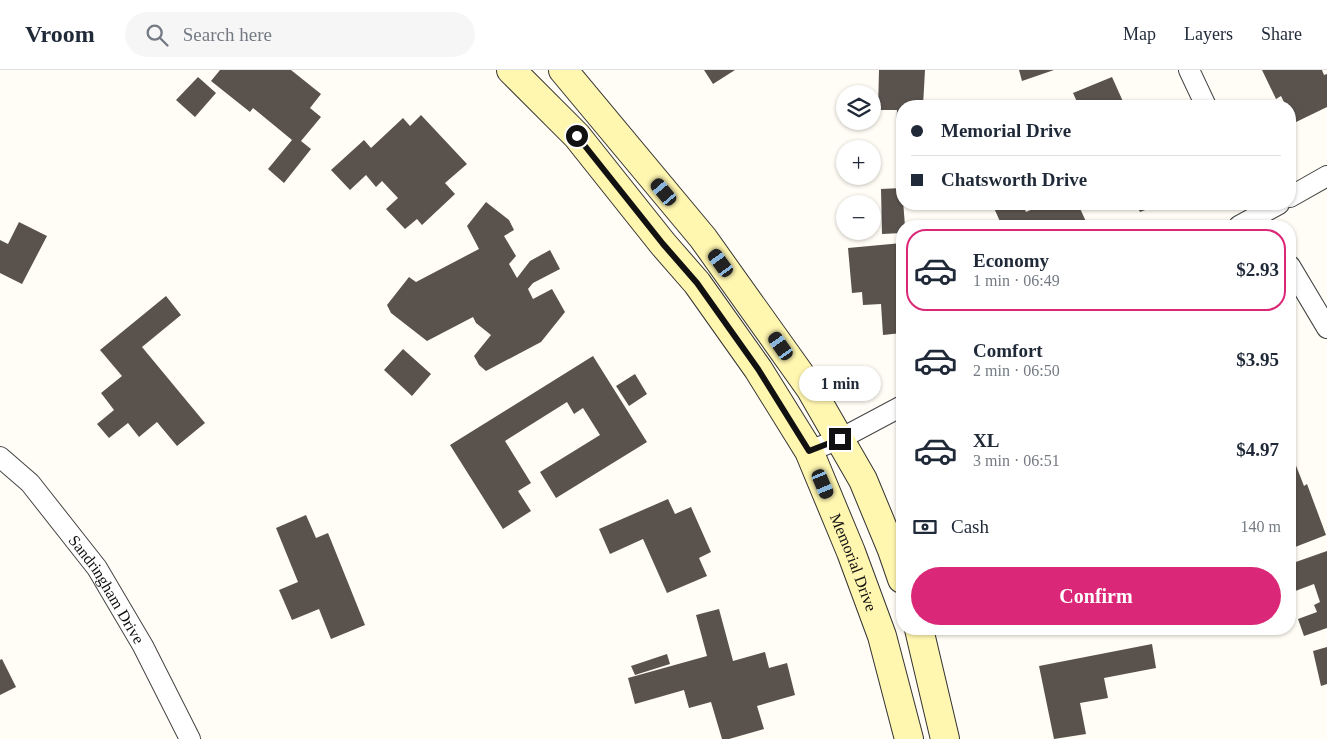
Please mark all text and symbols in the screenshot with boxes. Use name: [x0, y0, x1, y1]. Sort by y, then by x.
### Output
search box: [125, 12, 475, 57]
text: Vroom: [25, 21, 95, 47]
icon: search: [143, 21, 171, 49]
text: Search here: [183, 24, 272, 45]
text: Map: [1123, 24, 1156, 44]
text: Layers: [1184, 24, 1233, 44]
text: Share: [1261, 24, 1302, 44]
map controls: [836, 85, 881, 240]
button: layers: [836, 85, 881, 130]
text: Memorial Drive: [941, 120, 1071, 141]
route start: [566, 125, 588, 147]
button: +: [836, 140, 881, 185]
text: Chatsworth Drive: [941, 169, 1087, 190]
car: [648, 176, 679, 208]
button: −: [836, 195, 881, 240]
car: [706, 246, 735, 280]
icon: car: [913, 248, 958, 293]
text: Economy: [973, 250, 1049, 271]
text: $2.93: [1236, 259, 1279, 280]
text: 1 min · 06:49: [973, 272, 1060, 289]
car: [766, 329, 795, 363]
icon: car: [913, 338, 958, 383]
text: Comfort: [973, 340, 1043, 361]
text: $3.95: [1236, 349, 1279, 370]
text: 2 min · 06:50: [973, 362, 1060, 379]
callout: 1 min: [799, 366, 881, 402]
text: 1 min: [821, 375, 859, 392]
route end: [829, 428, 851, 450]
icon: car: [913, 428, 958, 473]
text: XL: [973, 430, 999, 451]
text: $4.97: [1236, 439, 1279, 460]
text: 3 min · 06:51: [973, 452, 1060, 469]
car: [810, 467, 835, 501]
street label: Memorial Drive: [827, 511, 881, 613]
icon: cash: [911, 513, 939, 541]
text: Cash: [951, 516, 989, 537]
text: 140 m: [1241, 518, 1281, 535]
street label: Sandringham Drive: [66, 531, 148, 646]
button: Confirm: [911, 567, 1281, 625]

